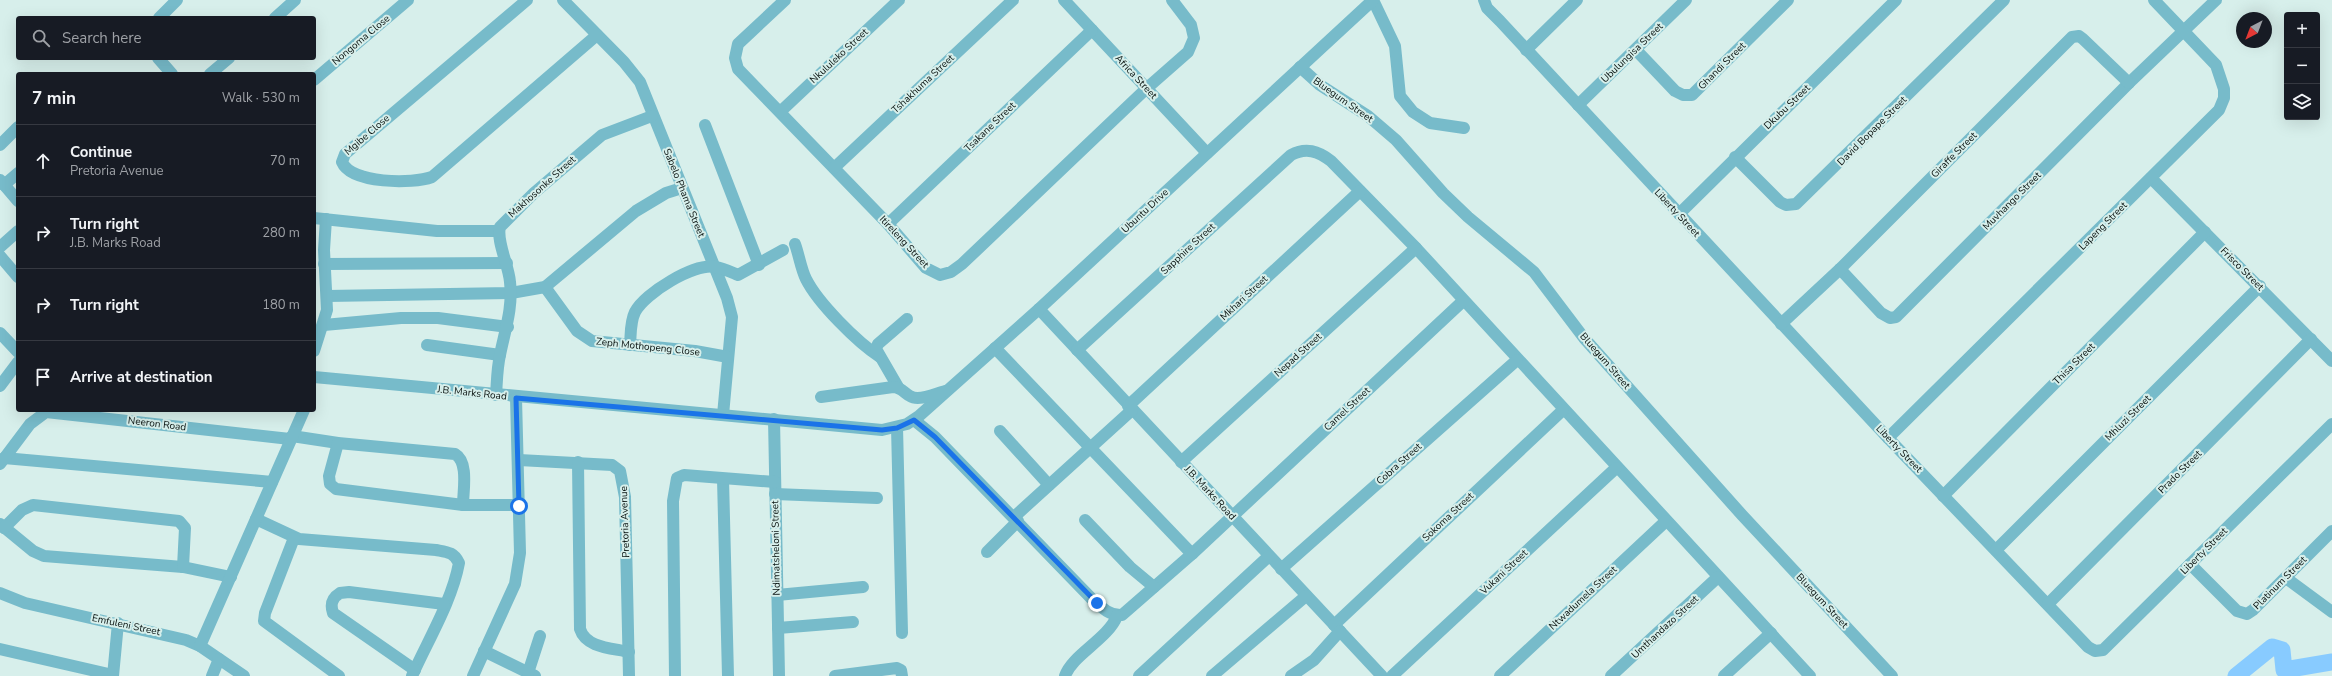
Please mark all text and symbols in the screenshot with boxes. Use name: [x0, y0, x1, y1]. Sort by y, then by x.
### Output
street label: Nongoma Close: [329, 12, 393, 68]
north arrow: [2236, 12, 2272, 48]
map controls: [2284, 12, 2320, 120]
button: +: [2284, 12, 2320, 48]
search box: [16, 16, 316, 60]
street label: Ubulungisa Street: [1598, 19, 1666, 86]
street label: Nkululeko Street: [807, 25, 872, 87]
icon: search: [30, 27, 52, 49]
text: Search here: [62, 28, 142, 48]
street label: Ghandi Street: [1695, 39, 1749, 93]
button: −: [2284, 48, 2320, 84]
street label: Tshakhuma Street: [889, 51, 958, 117]
street label: Africa Street: [1112, 52, 1161, 103]
street label: Bluegum Street: [1310, 74, 1376, 126]
street label: Dkubu Street: [1761, 81, 1814, 133]
button: layers: [2284, 84, 2320, 120]
text: 7 min: [32, 87, 76, 110]
text: Walk · 530 m: [222, 89, 300, 107]
street label: David Bopape Street: [1834, 93, 1910, 169]
street label: Tsakane Street: [961, 99, 1019, 155]
street label: Mgibe Close: [341, 111, 393, 159]
street label: Giraffe Street: [1928, 129, 1980, 181]
text: Continue: [70, 142, 132, 162]
street label: Sabelo Phama Street: [660, 146, 708, 240]
icon: ahead: [32, 150, 54, 172]
text: 70 m: [270, 152, 300, 170]
street label: Makhosonke Street: [505, 153, 579, 221]
text: Pretoria Avenue: [70, 162, 163, 180]
street label: Muvhango Street: [1980, 168, 2045, 233]
street label: Ubuntu Drive: [1118, 185, 1172, 237]
street label: Liberty Street: [1651, 186, 1703, 241]
street label: Lapeng Street: [2076, 198, 2131, 253]
street label: Itireleng Street: [876, 213, 932, 272]
text: Turn right: [70, 214, 139, 234]
street label: Sapphire Street: [1158, 220, 1219, 278]
icon: right: [32, 222, 54, 244]
text: 280 m: [262, 224, 300, 242]
text: J.B. Marks Road: [70, 234, 161, 252]
street label: Frisco Street: [2217, 244, 2267, 294]
street label: Mkhari Street: [1217, 272, 1271, 324]
icon: right: [32, 294, 54, 316]
text: Turn right: [70, 295, 139, 315]
text: 180 m: [262, 296, 300, 314]
street label: Nepad Street: [1271, 330, 1325, 380]
street label: Bluegum Street: [1577, 330, 1634, 393]
street label: Zeph Mothopeng Close: [595, 335, 701, 359]
street label: Thisa Street: [2050, 340, 2098, 388]
icon: arrive: [32, 366, 54, 388]
text: Arrive at destination: [70, 367, 213, 387]
street label: J.B. Marks Road: [436, 382, 508, 404]
street label: Camel Street: [1321, 384, 1374, 434]
street label: Mhluzi Street: [2102, 392, 2154, 444]
street label: Neeron Road: [127, 413, 187, 435]
street label: Liberty Street: [1873, 422, 1926, 476]
street label: Cobra Street: [1373, 440, 1425, 488]
street label: Prado Street: [2155, 447, 2205, 497]
street label: J.B. Marks Road: [1180, 462, 1239, 523]
street label: Pretoria Avenue: [617, 486, 633, 558]
street label: Sokoma Street: [1419, 489, 1477, 545]
route start: [510, 497, 528, 515]
street label: Ndimatsheloni Street: [768, 500, 784, 596]
street label: Liberty Street: [2177, 524, 2231, 578]
street label: Vukani Street: [1477, 546, 1531, 598]
street label: Platinum Street: [2250, 553, 2310, 613]
street label: Ntwadumela Street: [1546, 563, 1620, 633]
street label: Bluegum Street: [1793, 570, 1852, 632]
street label: Umthandazo Street: [1628, 592, 1702, 662]
route end: [1088, 594, 1106, 612]
street label: Emfuleni Street: [91, 611, 162, 639]

